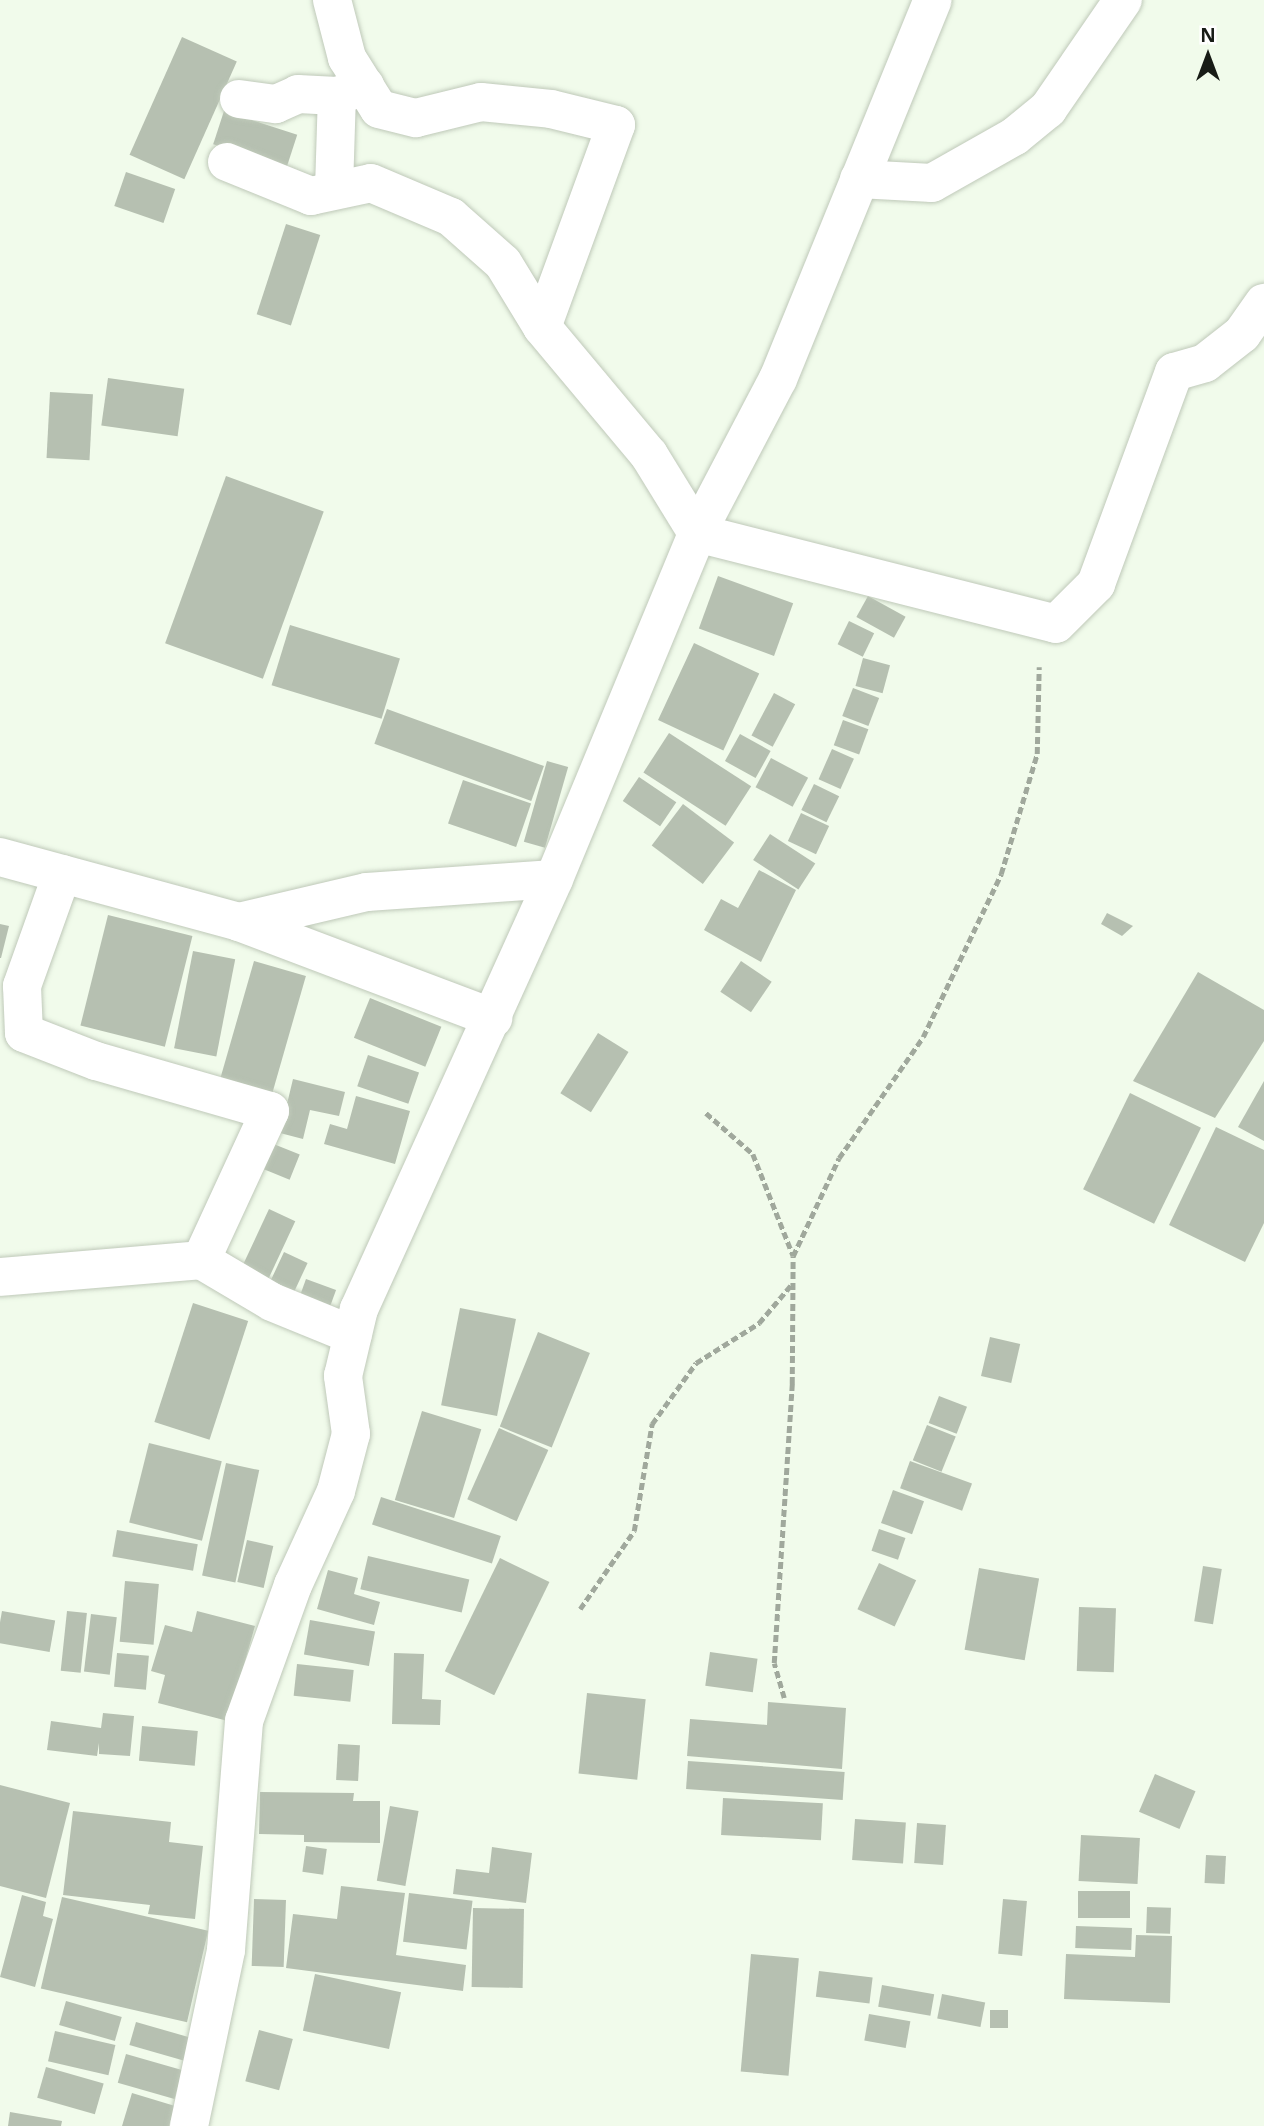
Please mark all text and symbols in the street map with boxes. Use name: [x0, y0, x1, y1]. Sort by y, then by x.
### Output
north arrow: [1173, 21, 1243, 91]
text: N: [1200, 22, 1216, 48]

